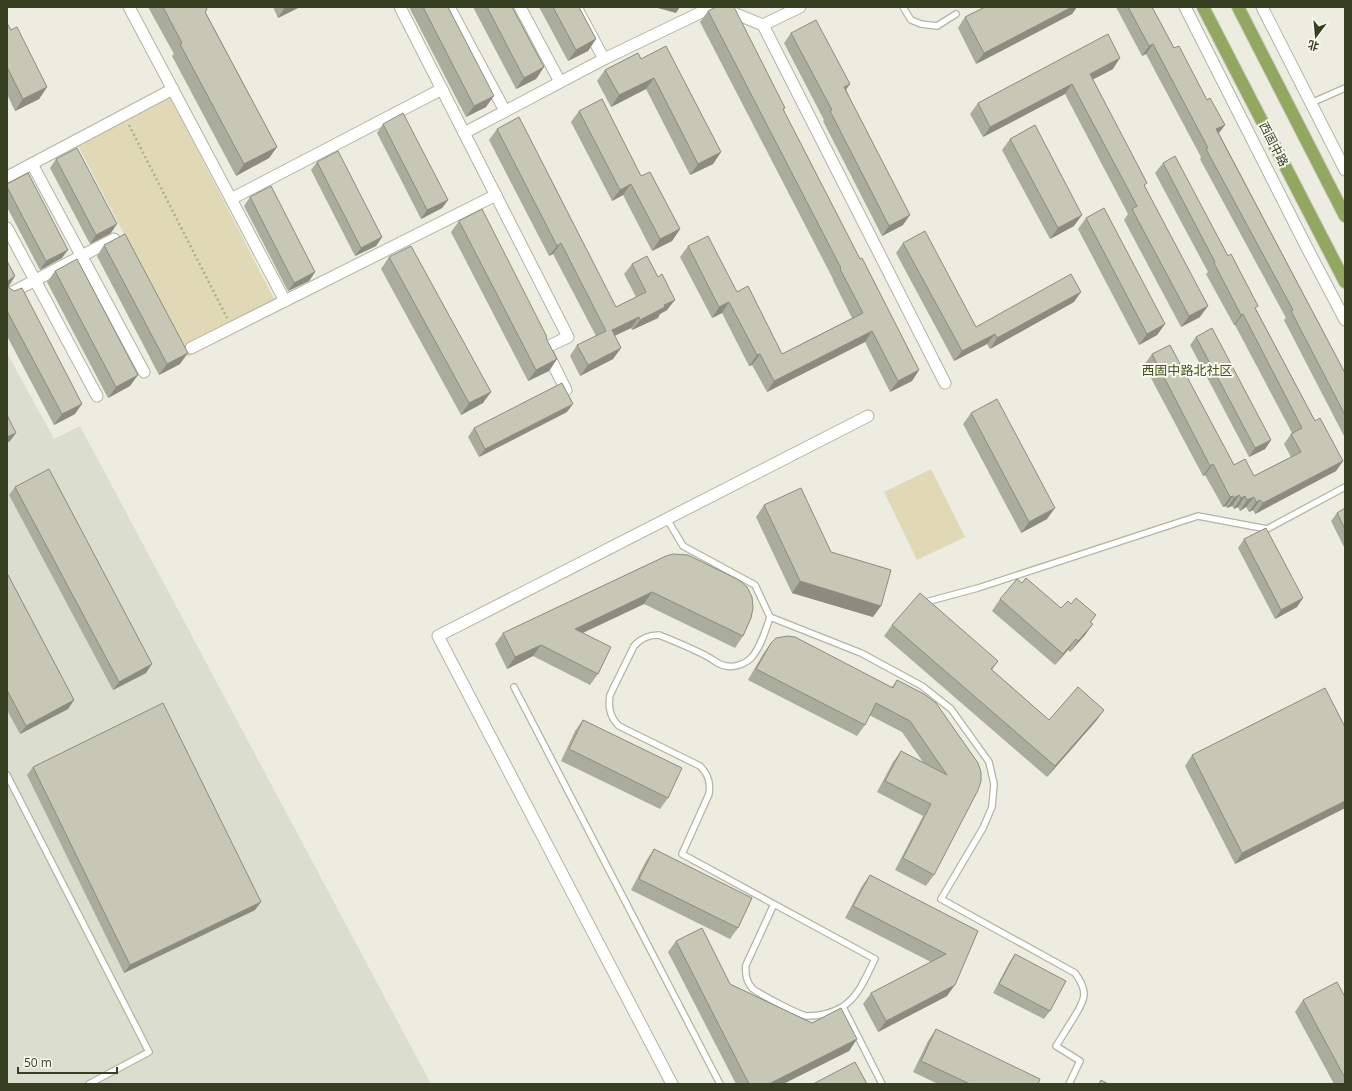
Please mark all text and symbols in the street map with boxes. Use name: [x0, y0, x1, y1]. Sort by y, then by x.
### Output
north arrow: [1296, 16, 1336, 56]
text: 北: [1306, 37, 1320, 55]
street label: 西固中路: [1256, 119, 1292, 169]
district label: 西固中路北社区: [1141, 361, 1233, 379]
scale bar: [18, 1049, 117, 1075]
text: 50 m: [24, 1054, 52, 1071]

